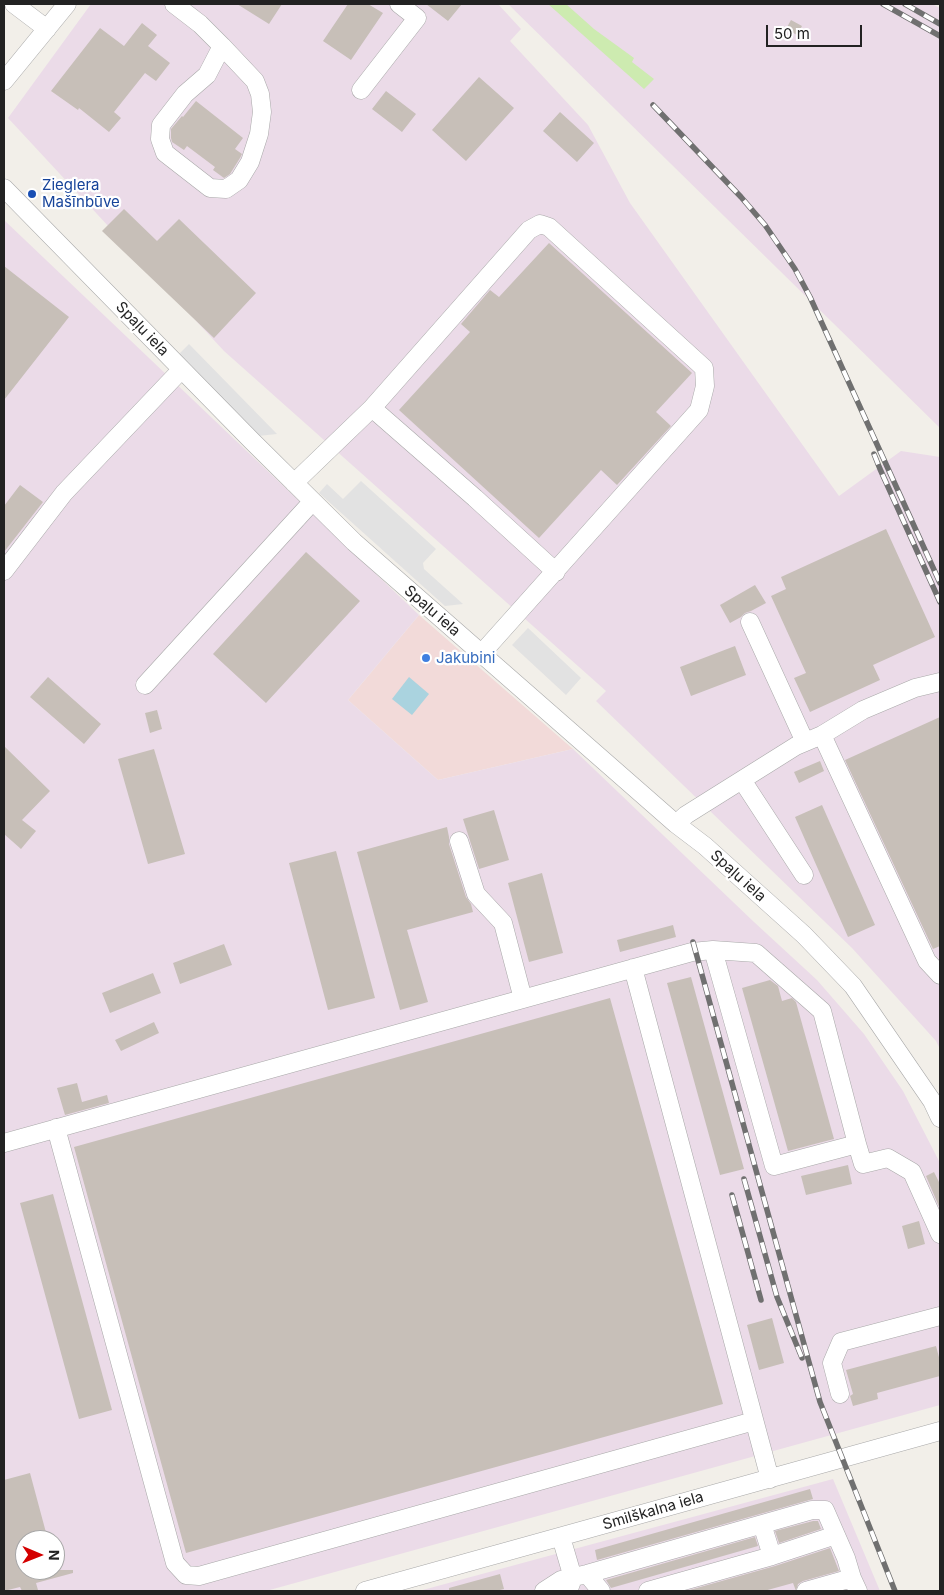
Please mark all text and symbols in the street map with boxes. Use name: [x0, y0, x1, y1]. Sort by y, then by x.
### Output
scale bar: [769, 15, 865, 47]
text: 50 m: [774, 24, 810, 43]
place label: Zieglera Mašīnbūve: [42, 176, 120, 211]
marker: Zieglera Mašīnbūve: [26, 188, 38, 200]
street label: Spaļu iela: [112, 298, 172, 360]
street label: Spaļu iela: [400, 582, 464, 640]
place label: Jakubini: [436, 649, 495, 667]
marker: Jakubini: [420, 652, 432, 664]
street label: Spaļu iela: [707, 846, 769, 906]
street label: Smilškalna iela: [600, 1488, 706, 1534]
north arrow: [15, 1530, 65, 1580]
text: N: [46, 1550, 63, 1561]

